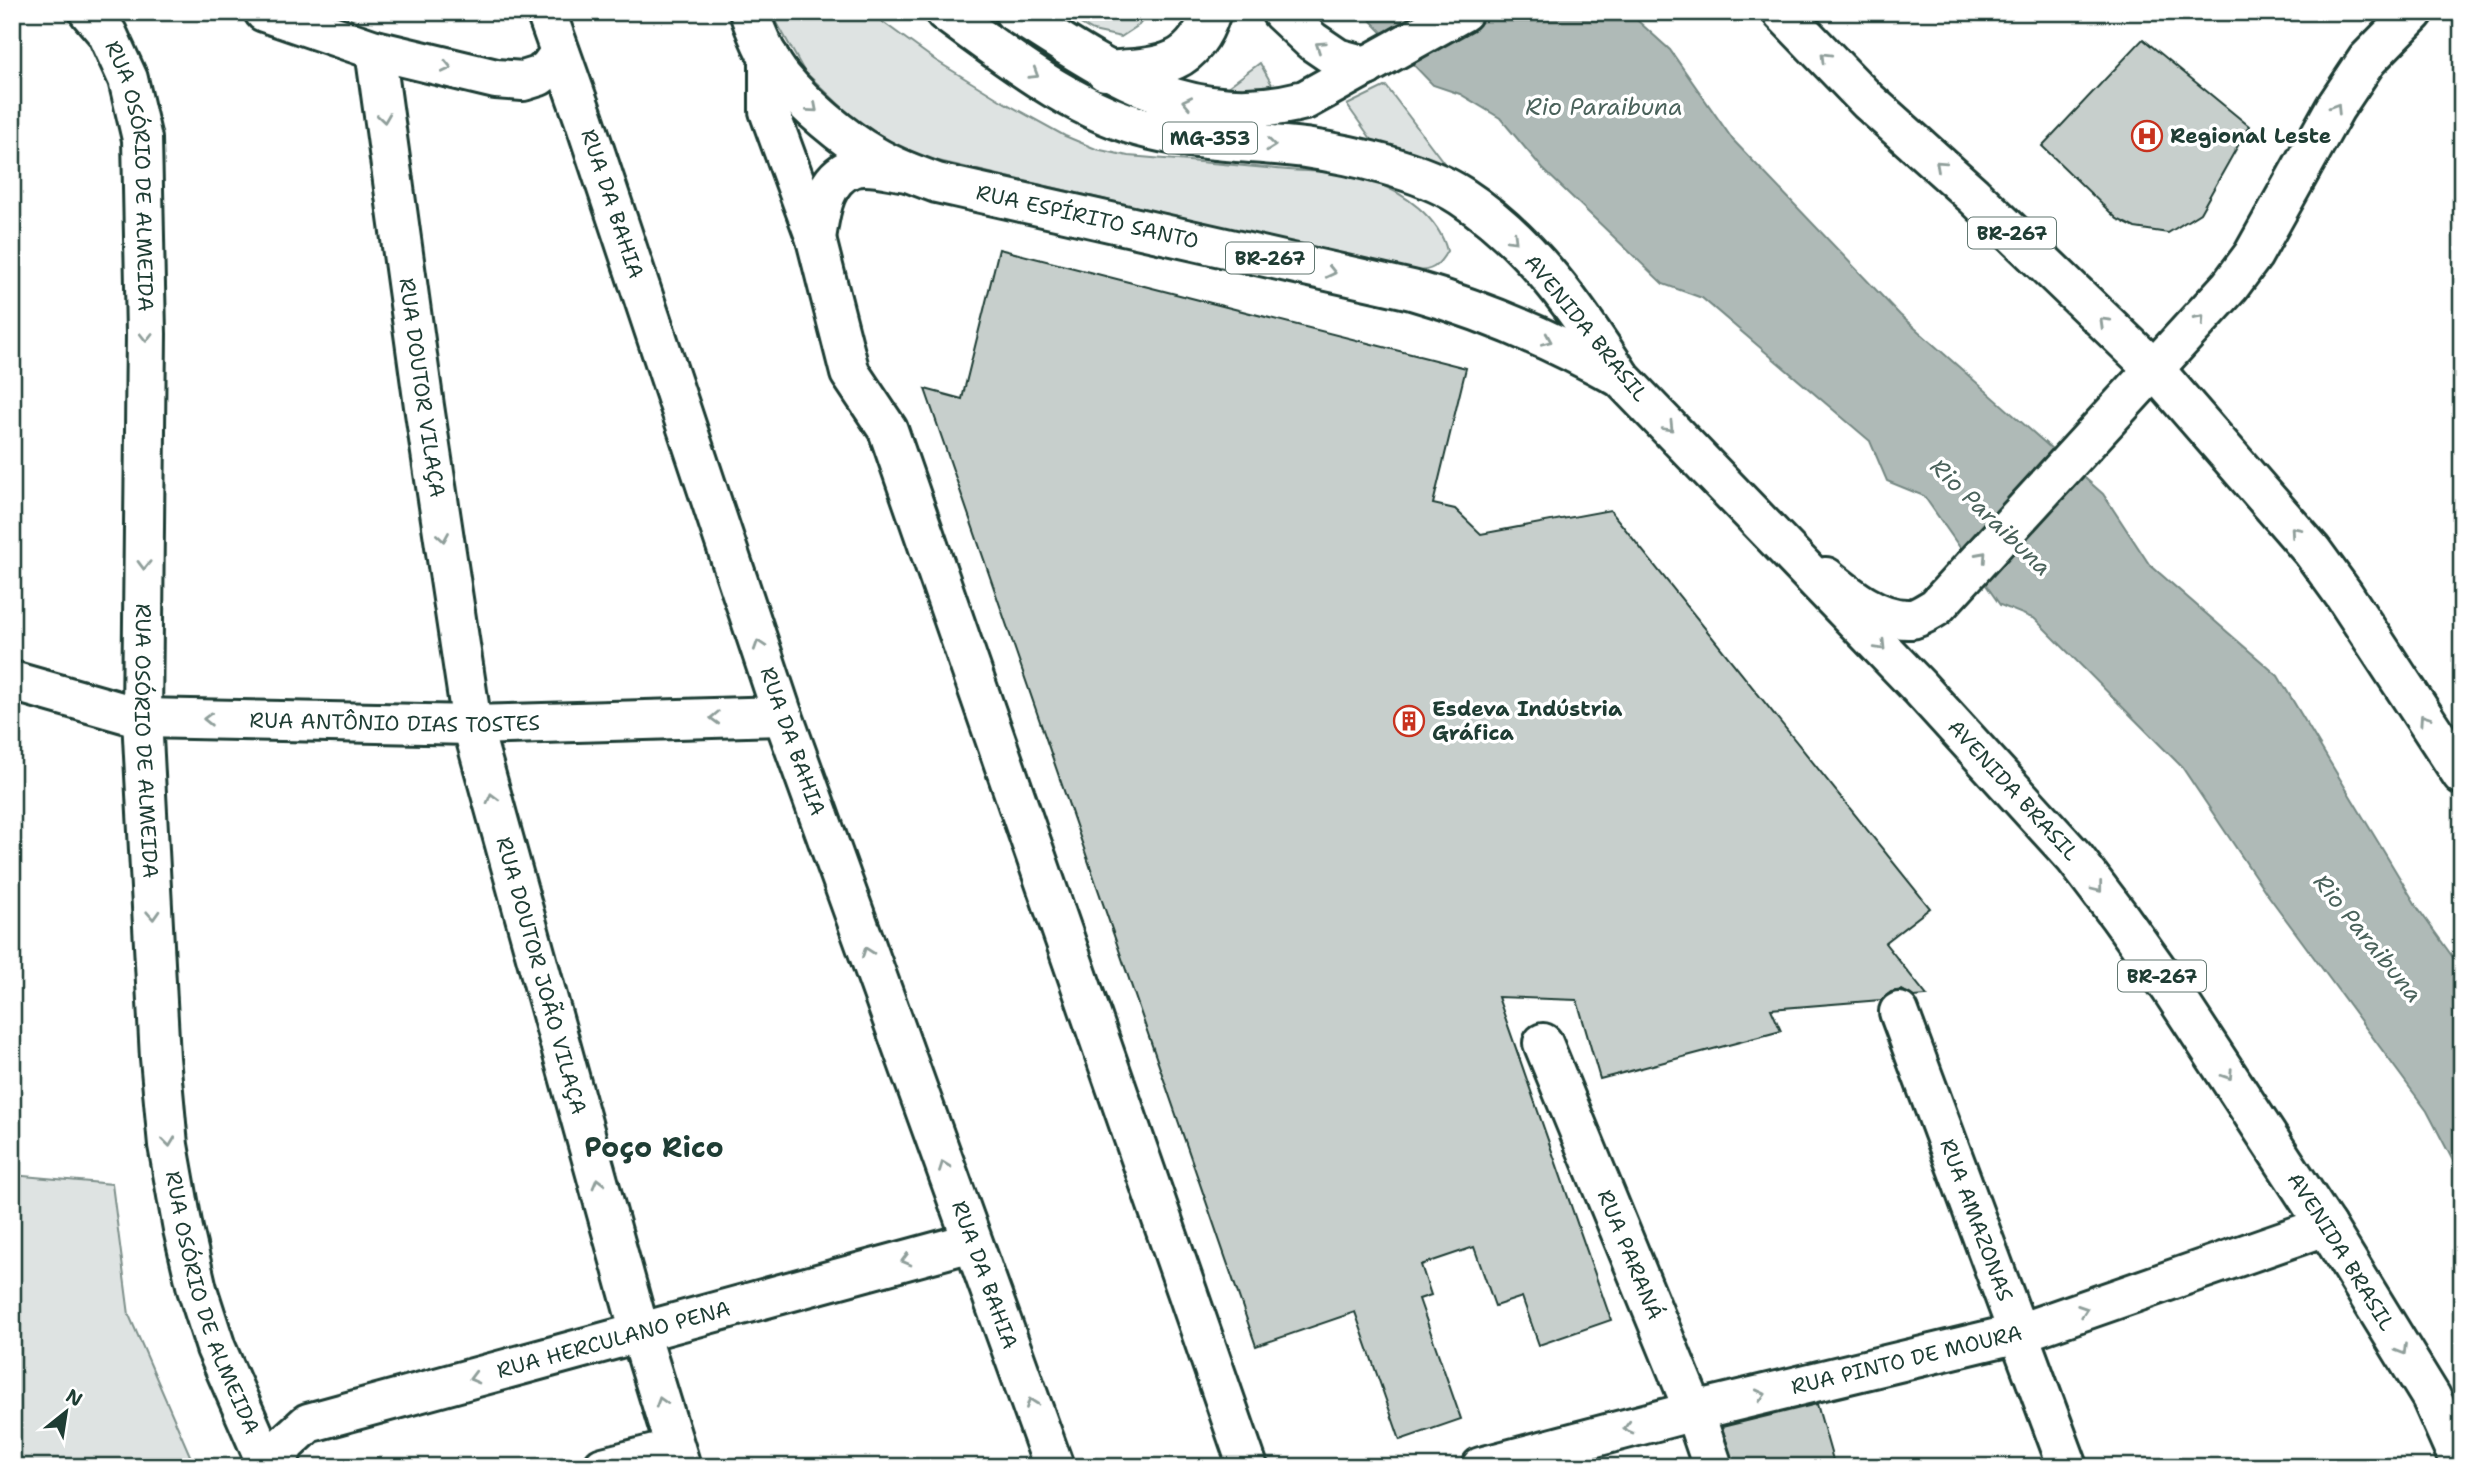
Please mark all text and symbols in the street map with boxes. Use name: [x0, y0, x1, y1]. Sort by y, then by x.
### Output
street label: RUA OSÓRIO DE ALMEIDA: [98, 36, 160, 312]
one-way arrow: [1315, 42, 1328, 55]
one-way arrow: [1820, 52, 1833, 65]
one-way arrow: [441, 59, 453, 74]
one-way arrow: [1026, 65, 1039, 78]
water label: Rio Paraibuna: [1526, 92, 1682, 122]
one-way arrow: [1181, 95, 1193, 110]
one-way arrow: [805, 100, 818, 112]
one-way arrow: [2327, 102, 2340, 115]
one-way arrow: [376, 112, 391, 124]
hospital icon: Regional Leste: [2130, 119, 2164, 153]
road number: MG-353: [1163, 122, 1257, 154]
place label: Regional Leste: [2170, 122, 2331, 150]
street label: RUA DA BAHIA: [574, 126, 650, 282]
one-way arrow: [1265, 137, 1277, 152]
one-way arrow: [1935, 161, 1948, 173]
street label: RUA ESPÍRITO SANTO: [973, 178, 1201, 256]
road number: BR-267: [1968, 218, 2056, 248]
one-way arrow: [1505, 230, 1518, 243]
road number: BR-267: [1226, 242, 1314, 274]
street label: AVENIDA BRASIL: [1518, 249, 1654, 408]
one-way arrow: [1325, 264, 1337, 278]
street label: RUA DOUTOR VILAÇA: [393, 276, 452, 499]
one-way arrow: [2192, 314, 2204, 327]
one-way arrow: [2100, 317, 2113, 330]
one-way arrow: [1540, 332, 1552, 346]
one-way arrow: [138, 333, 154, 343]
one-way arrow: [1661, 419, 1673, 431]
water label: Rio Paraibuna: [1924, 452, 2058, 582]
one-way arrow: [2291, 527, 2303, 540]
one-way arrow: [436, 531, 451, 543]
one-way arrow: [1974, 551, 1986, 564]
one-way arrow: [136, 560, 152, 571]
street label: RUA OSÓRIO DE ALMEIDA: [128, 604, 164, 879]
one-way arrow: [1872, 638, 1885, 651]
one-way arrow: [753, 639, 767, 652]
street label: RUA DA BAHIA: [754, 663, 832, 820]
place label: Esdeva Indústria Gráfica: [1432, 695, 1623, 747]
building icon: Esdeva Indústria Gráfica: [1392, 704, 1426, 738]
street label: RUA ANTÔNIO DIAS TOSTES: [249, 706, 540, 739]
one-way arrow: [709, 711, 720, 726]
one-way arrow: [202, 712, 213, 727]
one-way arrow: [2419, 713, 2432, 726]
street label: AVENIDA BRASIL: [1942, 714, 2085, 867]
one-way arrow: [486, 792, 500, 804]
street label: RUA DOUTOR JOÃO VILAÇA: [490, 834, 593, 1118]
water label: Rio Paraibuna: [2307, 868, 2429, 1008]
one-way arrow: [2089, 881, 2102, 893]
one-way arrow: [145, 909, 160, 920]
one-way arrow: [861, 946, 875, 958]
road number: BR-267: [2118, 960, 2206, 992]
one-way arrow: [2219, 1067, 2232, 1080]
district label: Poço Rico: [584, 1128, 724, 1166]
street label: RUA AMAZONAS: [1933, 1135, 2019, 1305]
one-way arrow: [161, 1136, 176, 1147]
one-way arrow: [938, 1160, 952, 1172]
street label: AVENIDA BRASIL: [2281, 1167, 2401, 1336]
street label: RUA OSÓRIO DE ALMEIDA: [159, 1169, 266, 1439]
one-way arrow: [592, 1177, 606, 1189]
street label: RUA PARANÁ: [1591, 1186, 1670, 1324]
street label: RUA DA BAHIA: [945, 1197, 1024, 1353]
one-way arrow: [900, 1252, 912, 1267]
street label: RUA HERCULANO PENA: [494, 1294, 734, 1385]
one-way arrow: [2077, 1304, 2089, 1318]
street label: RUA PINTO DE MOURA: [1788, 1319, 2025, 1401]
one-way arrow: [2394, 1342, 2407, 1355]
one-way arrow: [468, 1370, 480, 1384]
north arrow: [32, 1378, 102, 1448]
text: N: [61, 1383, 87, 1412]
one-way arrow: [1755, 1389, 1767, 1403]
one-way arrow: [654, 1396, 669, 1408]
one-way arrow: [1025, 1397, 1039, 1409]
one-way arrow: [1623, 1420, 1635, 1434]

